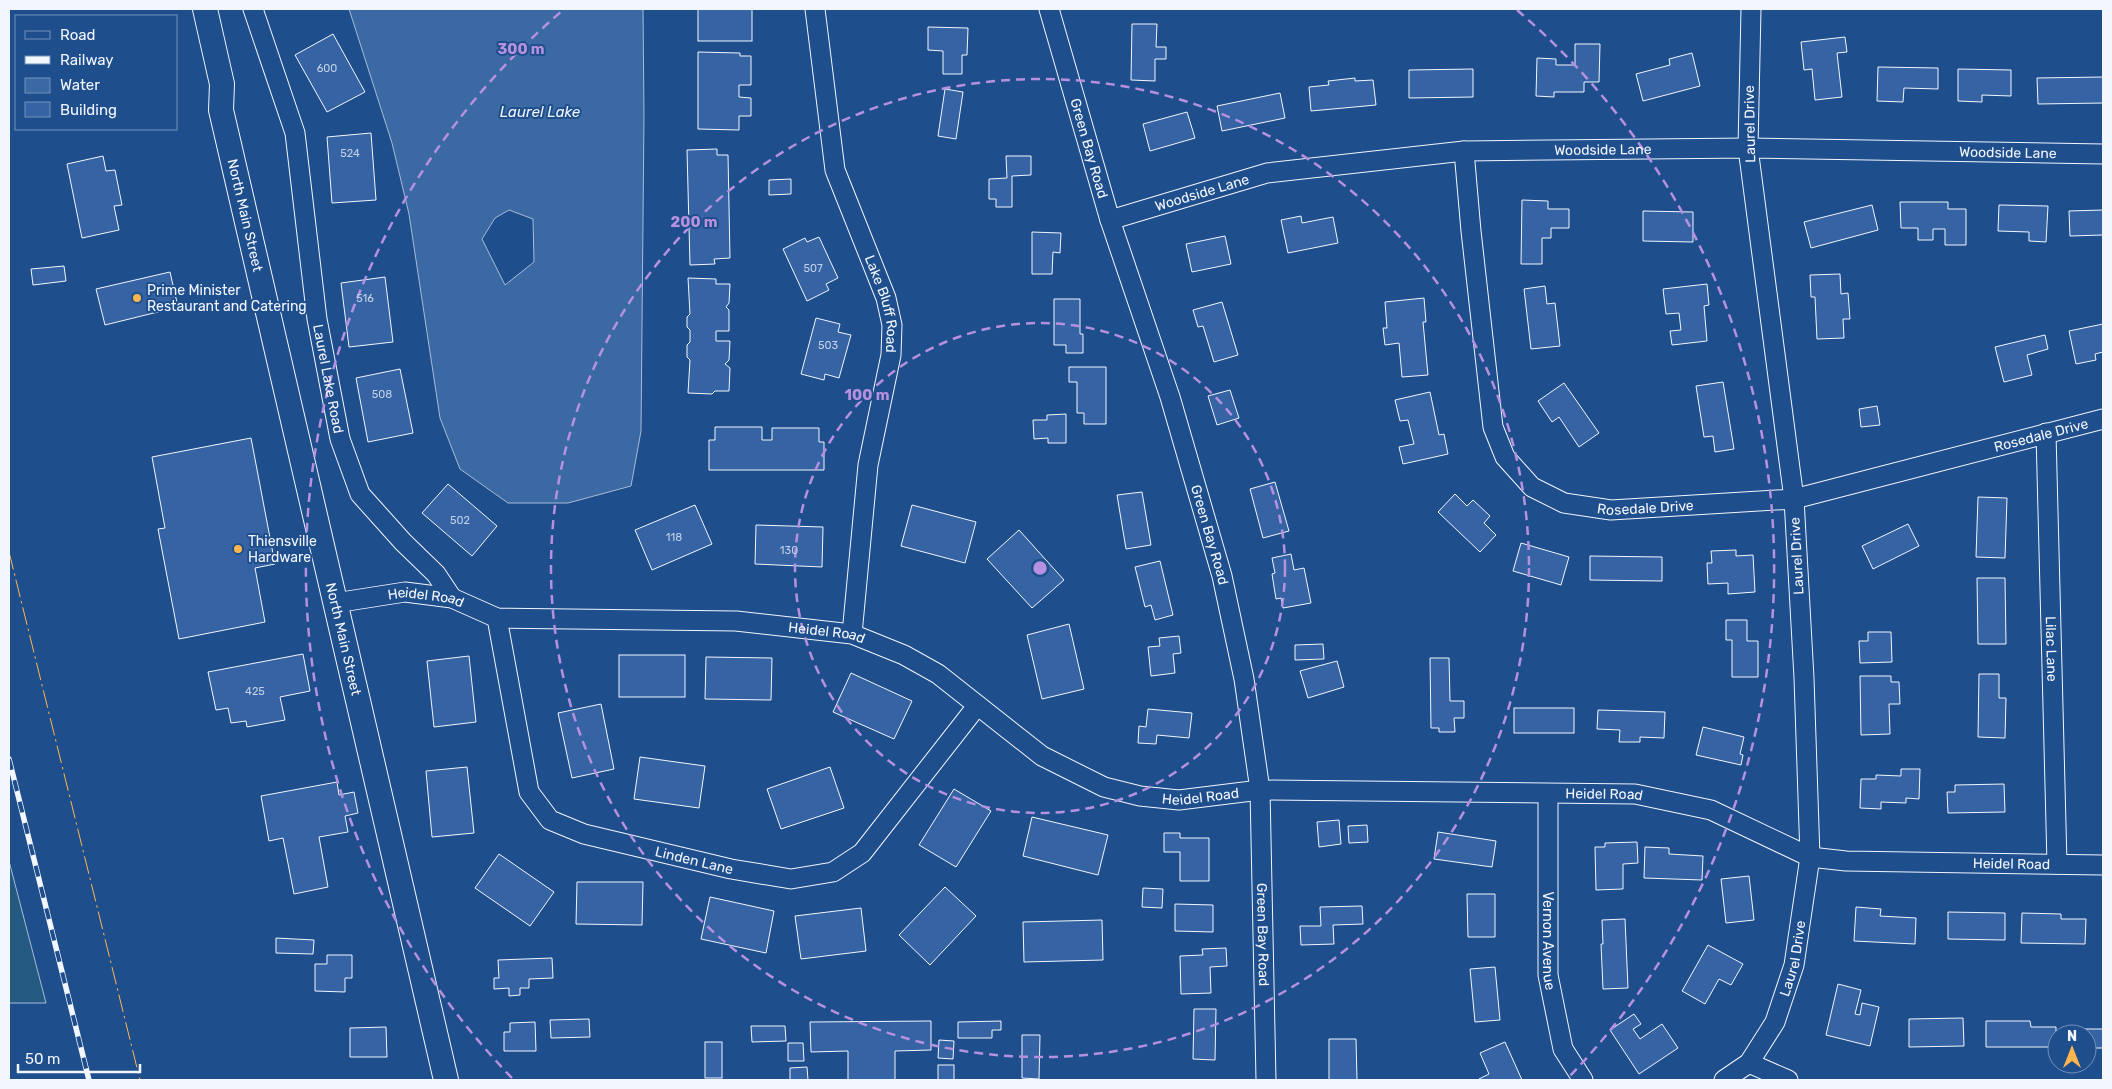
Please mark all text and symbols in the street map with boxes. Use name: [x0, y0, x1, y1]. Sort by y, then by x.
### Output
legend: [15, 15, 178, 130]
text: Road: [60, 26, 96, 44]
text: 300 m: [497, 40, 545, 58]
text: Railway: [60, 51, 114, 69]
house number: 600: [317, 62, 337, 75]
text: Water: [60, 76, 100, 94]
street label: Laurel Drive: [1741, 85, 1759, 163]
street label: Green Bay Road: [1067, 96, 1112, 200]
text: Building: [60, 101, 117, 119]
water label: Laurel Lake: [500, 103, 581, 121]
street label: Woodside Lane: [1554, 141, 1652, 159]
street label: Woodside Lane: [1959, 143, 2057, 162]
house number: 524: [340, 147, 360, 160]
street label: North Main Street: [224, 157, 267, 274]
street label: Woodside Lane: [1153, 170, 1251, 215]
text: 200 m: [670, 213, 718, 231]
street label: Lake Bluff Road: [861, 253, 901, 353]
house number: 507: [803, 262, 823, 275]
place label: Prime Minister Restaurant and Catering: [147, 282, 307, 315]
marker: Prime Minister Restaurant and Catering: [131, 292, 143, 304]
house number: 516: [356, 292, 374, 305]
street label: Laurel Lake Road: [310, 323, 347, 435]
house number: 503: [818, 339, 838, 352]
text: 100 m: [845, 386, 889, 404]
house number: 508: [372, 388, 392, 401]
street label: Rosedale Drive: [1992, 415, 2090, 455]
street label: Green Bay Road: [1187, 483, 1232, 586]
street label: Rosedale Drive: [1596, 497, 1694, 519]
house number: 502: [450, 514, 470, 527]
street label: Laurel Drive: [1786, 517, 1808, 595]
house number: 118: [666, 531, 682, 544]
place label: Thiensville Hardware: [248, 533, 317, 566]
marker: Thiensville Hardware: [232, 543, 244, 555]
house number: 130: [780, 544, 798, 557]
centre of rings: [1031, 559, 1049, 577]
street label: North Main Street: [322, 581, 365, 698]
street label: Heidel Road: [386, 584, 467, 611]
street label: Lilac Lane: [2042, 616, 2061, 682]
street label: Heidel Road: [787, 618, 868, 647]
house number: 425: [245, 685, 265, 698]
street label: Heidel Road: [1161, 784, 1240, 809]
street label: Heidel Road: [1565, 785, 1644, 804]
street label: Linden Lane: [653, 843, 735, 878]
street label: Heidel Road: [1973, 854, 2050, 873]
street label: Green Bay Road: [1253, 883, 1273, 986]
street label: Vernon Avenue: [1539, 892, 1559, 992]
street label: Laurel Drive: [1776, 919, 1809, 999]
north arrow: [2047, 1024, 2097, 1074]
text: N: [2067, 1028, 2077, 1045]
scale bar: [18, 1042, 140, 1074]
text: 50 m: [25, 1050, 60, 1068]

